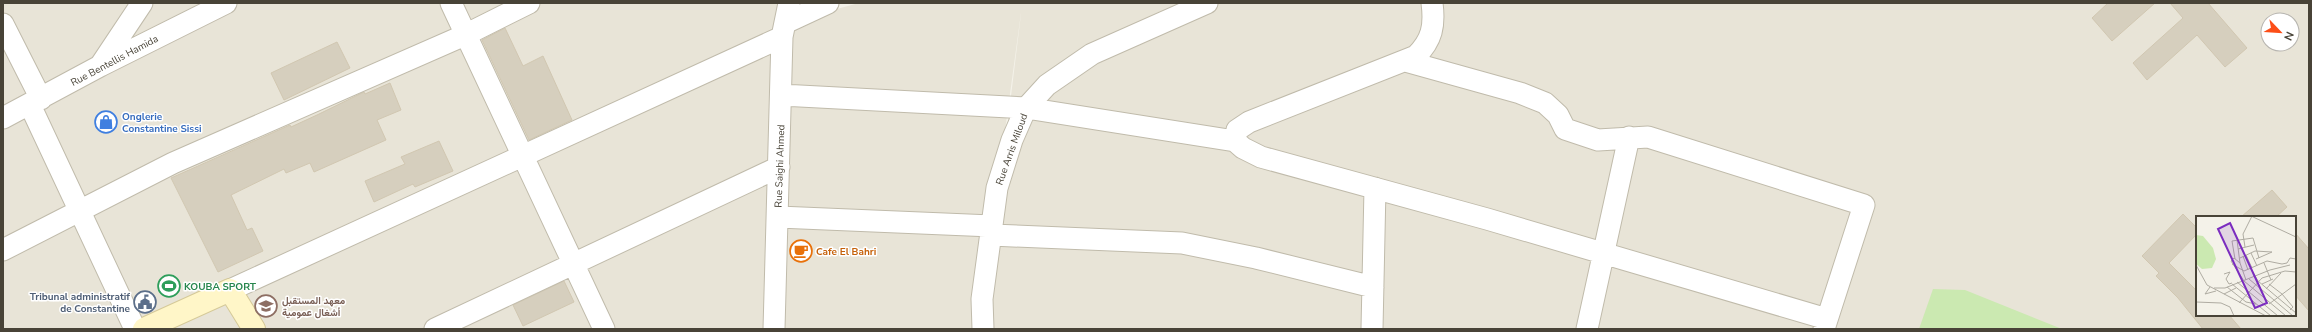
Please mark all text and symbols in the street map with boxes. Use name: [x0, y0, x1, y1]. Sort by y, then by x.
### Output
north arrow: [2260, 12, 2300, 52]
text: N: [2280, 29, 2297, 43]
street label: Rue Bentellis Hamida: [68, 32, 161, 90]
shop icon: Onglerie Constantine Sissi: [93, 109, 119, 135]
place label: Onglerie Constantine Sissi: [122, 110, 202, 136]
street label: Rue Arris Miloud: [993, 111, 1031, 187]
street label: Rue Saighi Ahmed: [772, 124, 788, 208]
inset map: [2196, 216, 2296, 316]
cafe icon: Cafe El Bahri: [788, 238, 814, 264]
place label: Cafe El Bahri: [816, 245, 876, 259]
sports icon: KOUBA SPORT: [156, 273, 182, 299]
place label: KOUBA SPORT: [184, 280, 257, 294]
public building icon: Tribunal administratif de Constantine: [132, 289, 158, 315]
place label: Tribunal administratif de Constantine: [30, 290, 131, 316]
school or university icon: معهد المستقبل أشغال عمومية: [253, 293, 279, 319]
place label: معهد المستقبل أشغال عمومية: [282, 294, 346, 320]

